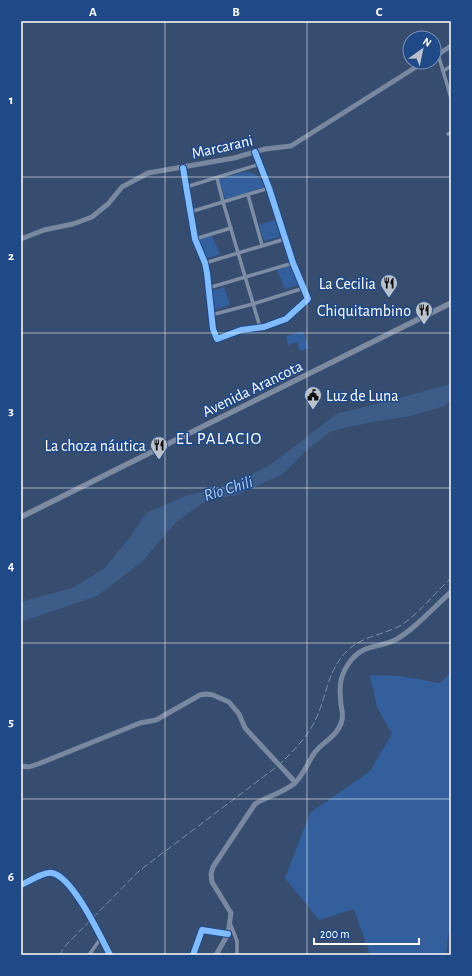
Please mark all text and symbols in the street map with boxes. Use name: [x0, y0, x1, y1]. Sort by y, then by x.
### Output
text: A: [89, 6, 97, 19]
text: B: [232, 6, 240, 19]
text: C: [376, 6, 383, 19]
north arrow: [402, 30, 442, 70]
text: N: [421, 35, 433, 49]
text: 1: [9, 94, 13, 107]
street label: Marcarani: [190, 132, 254, 162]
text: 2: [8, 250, 14, 263]
restaurant icon: La Cecilia: [379, 273, 399, 298]
place label: La Cecilia: [319, 276, 376, 292]
restaurant icon: Chiquitambino: [414, 300, 434, 325]
place label: Chiquitambino: [317, 303, 411, 319]
street label: Avenida Arancota: [200, 358, 305, 420]
public building icon: Luz de Luna: [303, 385, 323, 410]
place label: Luz de Luna: [326, 388, 399, 404]
text: 3: [8, 405, 14, 418]
district label: EL PALACIO: [176, 430, 262, 447]
restaurant icon: La choza náutica: [149, 435, 169, 460]
place label: La choza náutica: [44, 438, 146, 454]
water label: Río Chili: [202, 473, 255, 504]
text: 4: [8, 560, 15, 573]
text: 5: [8, 716, 14, 729]
text: 6: [8, 871, 14, 884]
scale bar: [314, 920, 419, 946]
text: 200 m: [320, 928, 350, 940]

